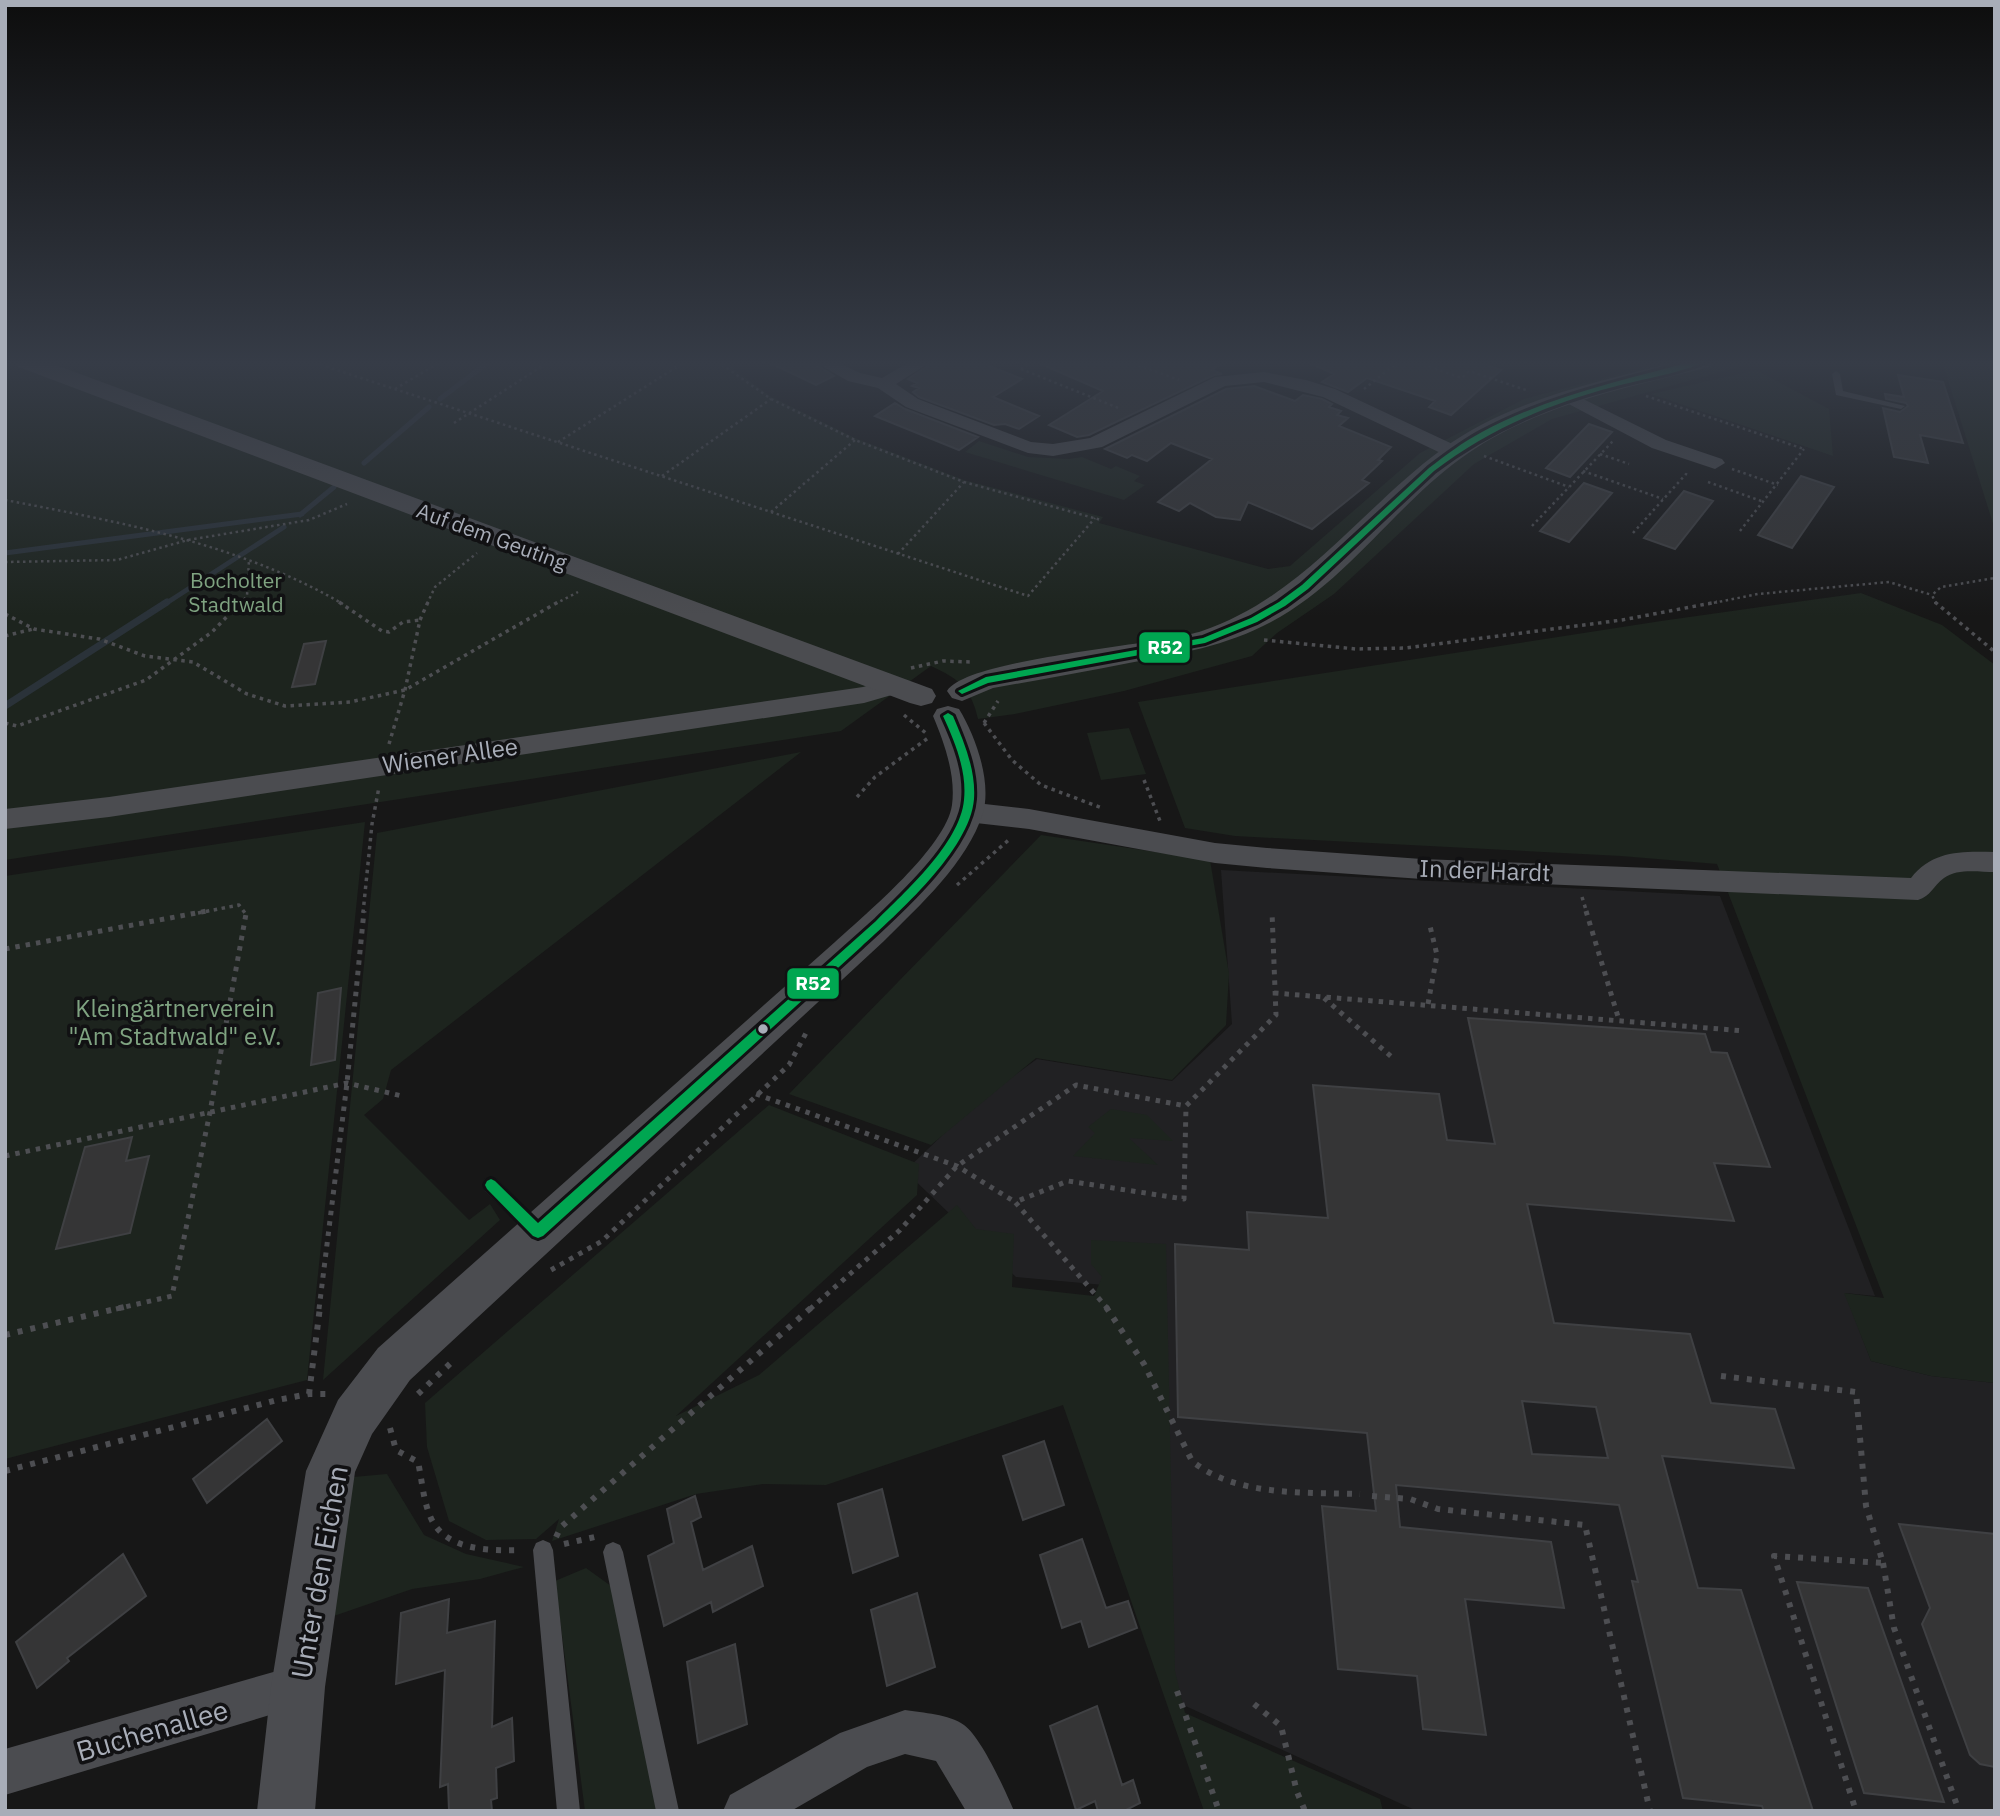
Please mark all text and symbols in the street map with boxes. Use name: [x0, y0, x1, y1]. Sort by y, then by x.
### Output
street label: Auf dem Geuting: [413, 496, 571, 576]
park label: Bocholter Stadtwald: [188, 566, 284, 618]
line badge: R52: [1138, 631, 1191, 664]
text: R52: [1147, 635, 1183, 659]
street label: Wiener Allee: [380, 730, 520, 780]
street label: In der Hardt: [1419, 852, 1551, 888]
line badge: R52: [786, 967, 840, 1000]
text: R52: [795, 971, 831, 995]
park label: Kleingärtnerverein "Am Stadtwald" e.V.: [68, 992, 282, 1052]
unlabelled marker: [756, 1022, 770, 1036]
street label: Unter den Eichen: [282, 1463, 356, 1681]
street label: Buchenallee: [72, 1691, 232, 1769]

